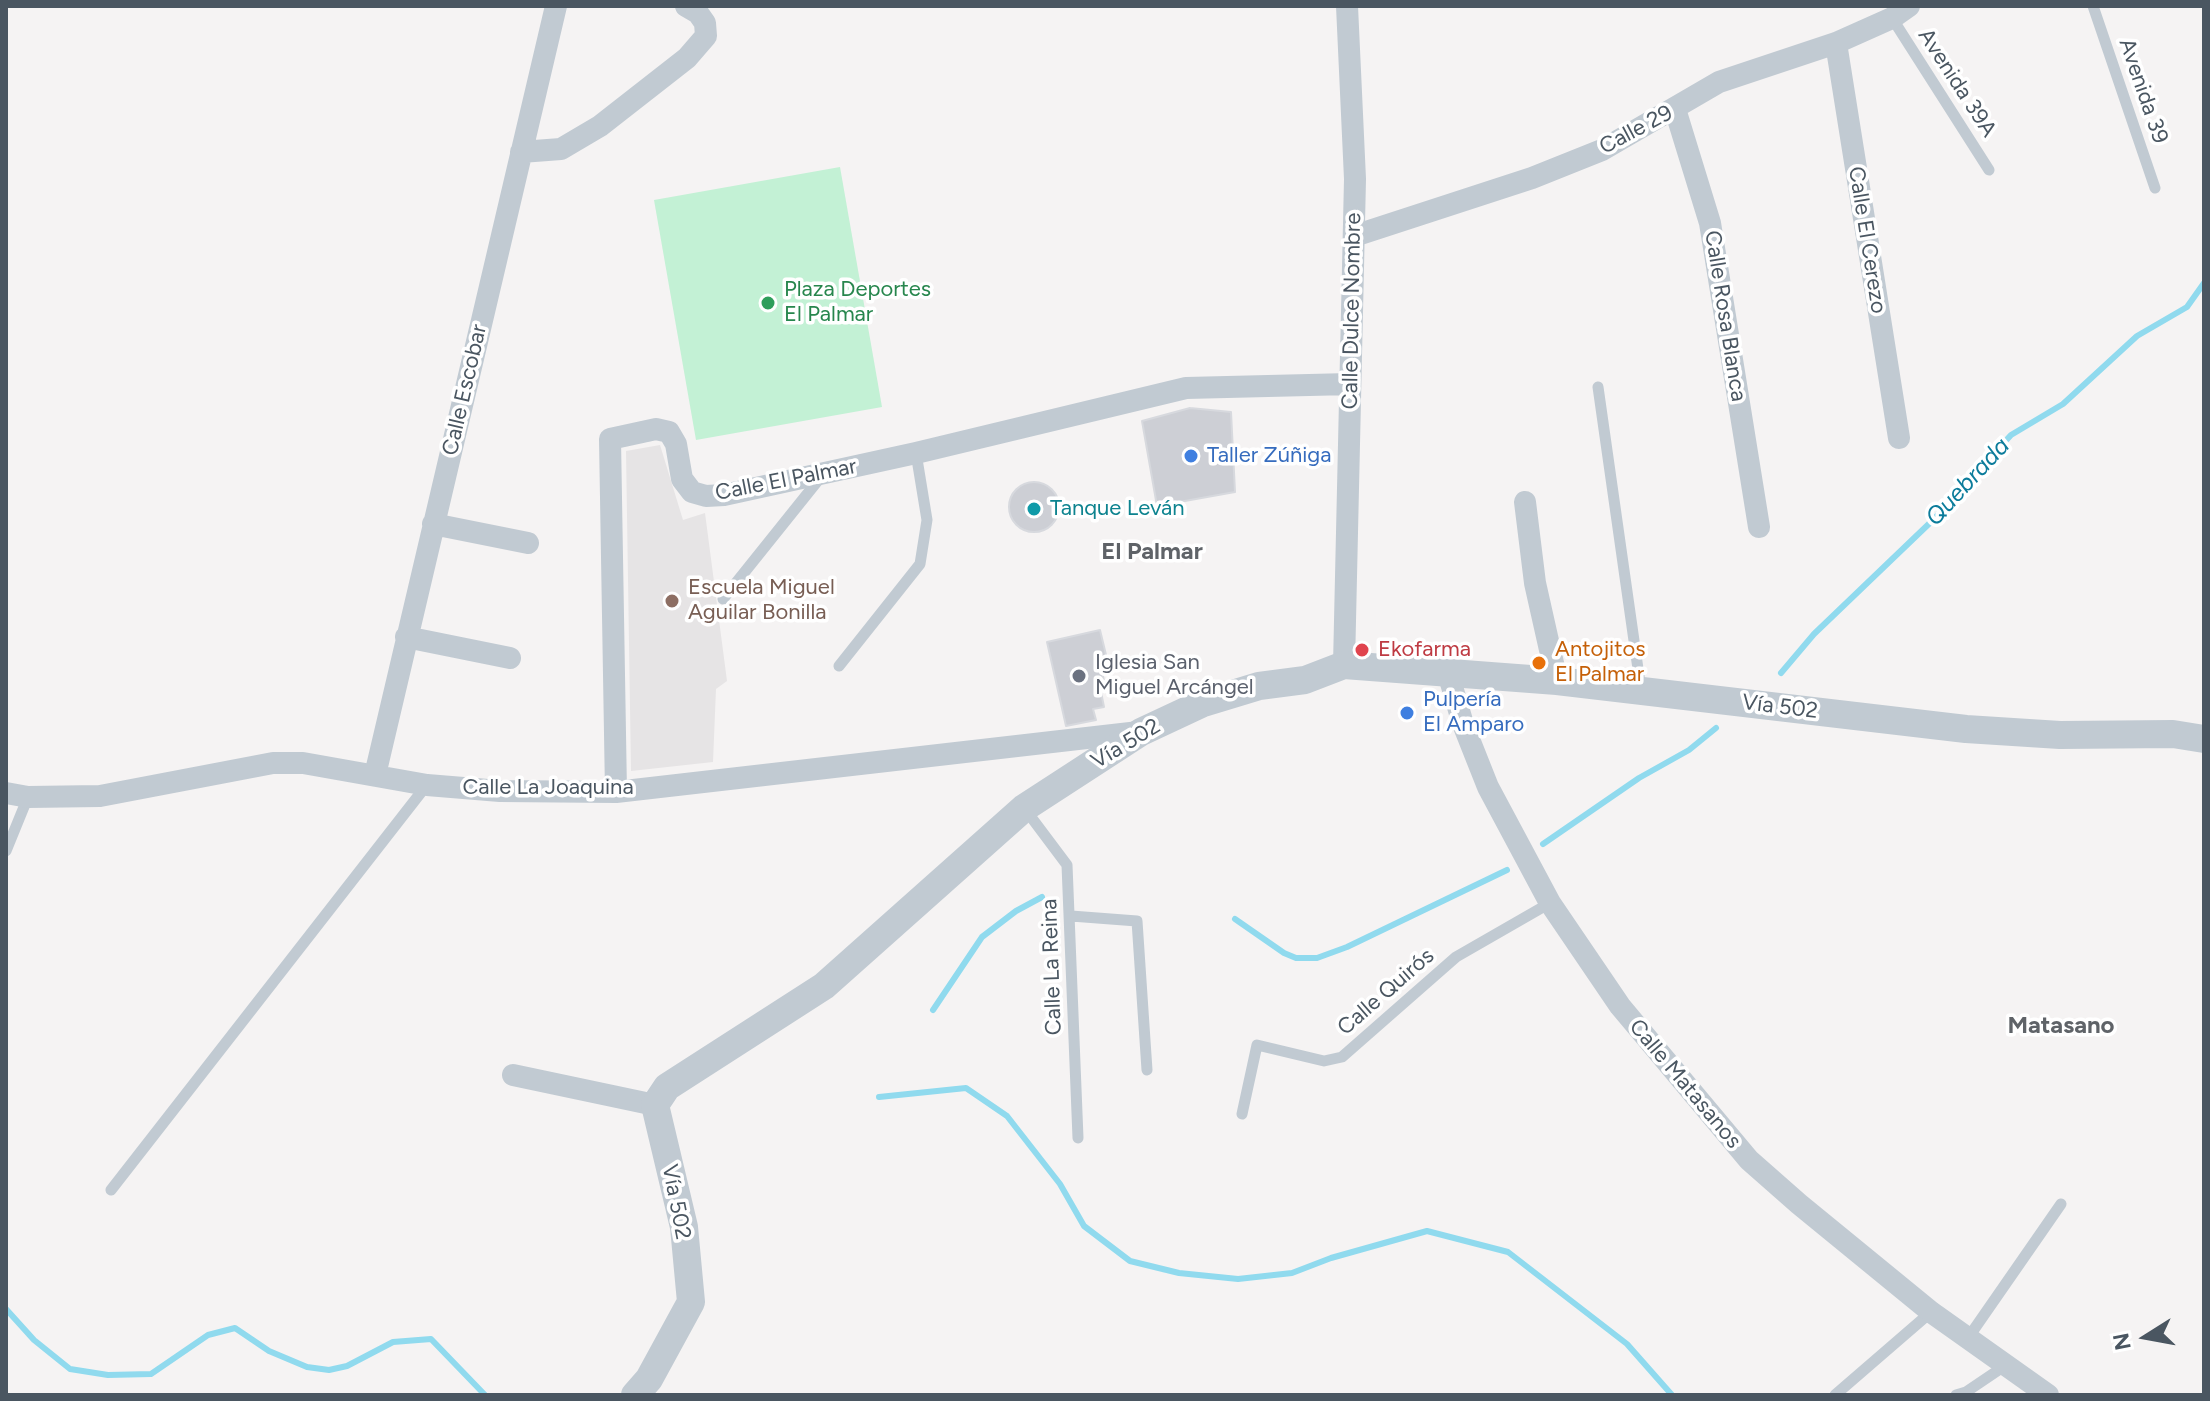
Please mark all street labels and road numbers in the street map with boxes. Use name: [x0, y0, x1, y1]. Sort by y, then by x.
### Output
street label: Avenida 39A: [1912, 24, 2002, 142]
street label: Avenida 39: [2113, 35, 2173, 147]
street label: Calle 29: [1595, 100, 1677, 160]
street label: Calle El Cerezo: [1842, 165, 1892, 315]
street label: Calle Dulce Nombre: [1337, 212, 1367, 410]
street label: Calle Rosa Blanca: [1698, 229, 1752, 403]
street label: Calle Escobar: [437, 322, 493, 458]
street label: Calle El Palmar: [713, 453, 859, 507]
street label: Vía 502: [1741, 689, 1819, 725]
street label: Vía 502: [1087, 713, 1165, 775]
street label: Calle La Joaquina: [462, 775, 634, 801]
street label: Calle La Reina: [1036, 898, 1068, 1036]
street label: Calle Quirós: [1332, 943, 1440, 1041]
street label: Calle Matasanos: [1623, 1014, 1747, 1154]
street label: Vía 502: [656, 1162, 696, 1242]

